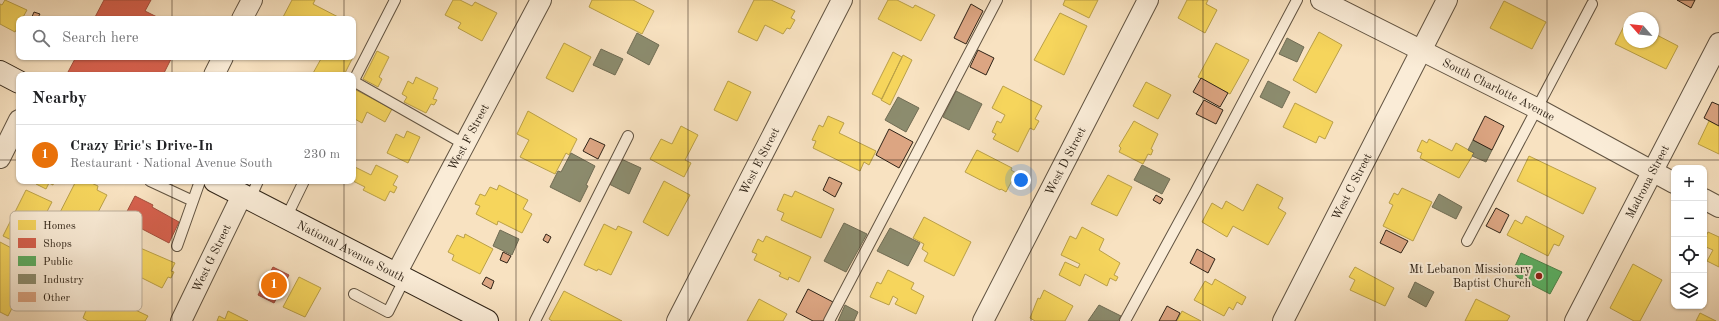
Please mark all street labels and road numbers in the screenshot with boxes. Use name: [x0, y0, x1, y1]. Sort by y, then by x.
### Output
street label: South Charlotte Avenue: [1440, 57, 1557, 124]
street label: West F Street: [447, 102, 492, 173]
street label: West D Street: [1044, 125, 1089, 197]
street label: West E Street: [738, 126, 782, 197]
street label: Madrona Street: [1624, 143, 1672, 221]
street label: West C Street: [1331, 152, 1375, 222]
street label: National Avenue South: [295, 219, 407, 285]
street label: West G Street: [191, 223, 234, 294]

